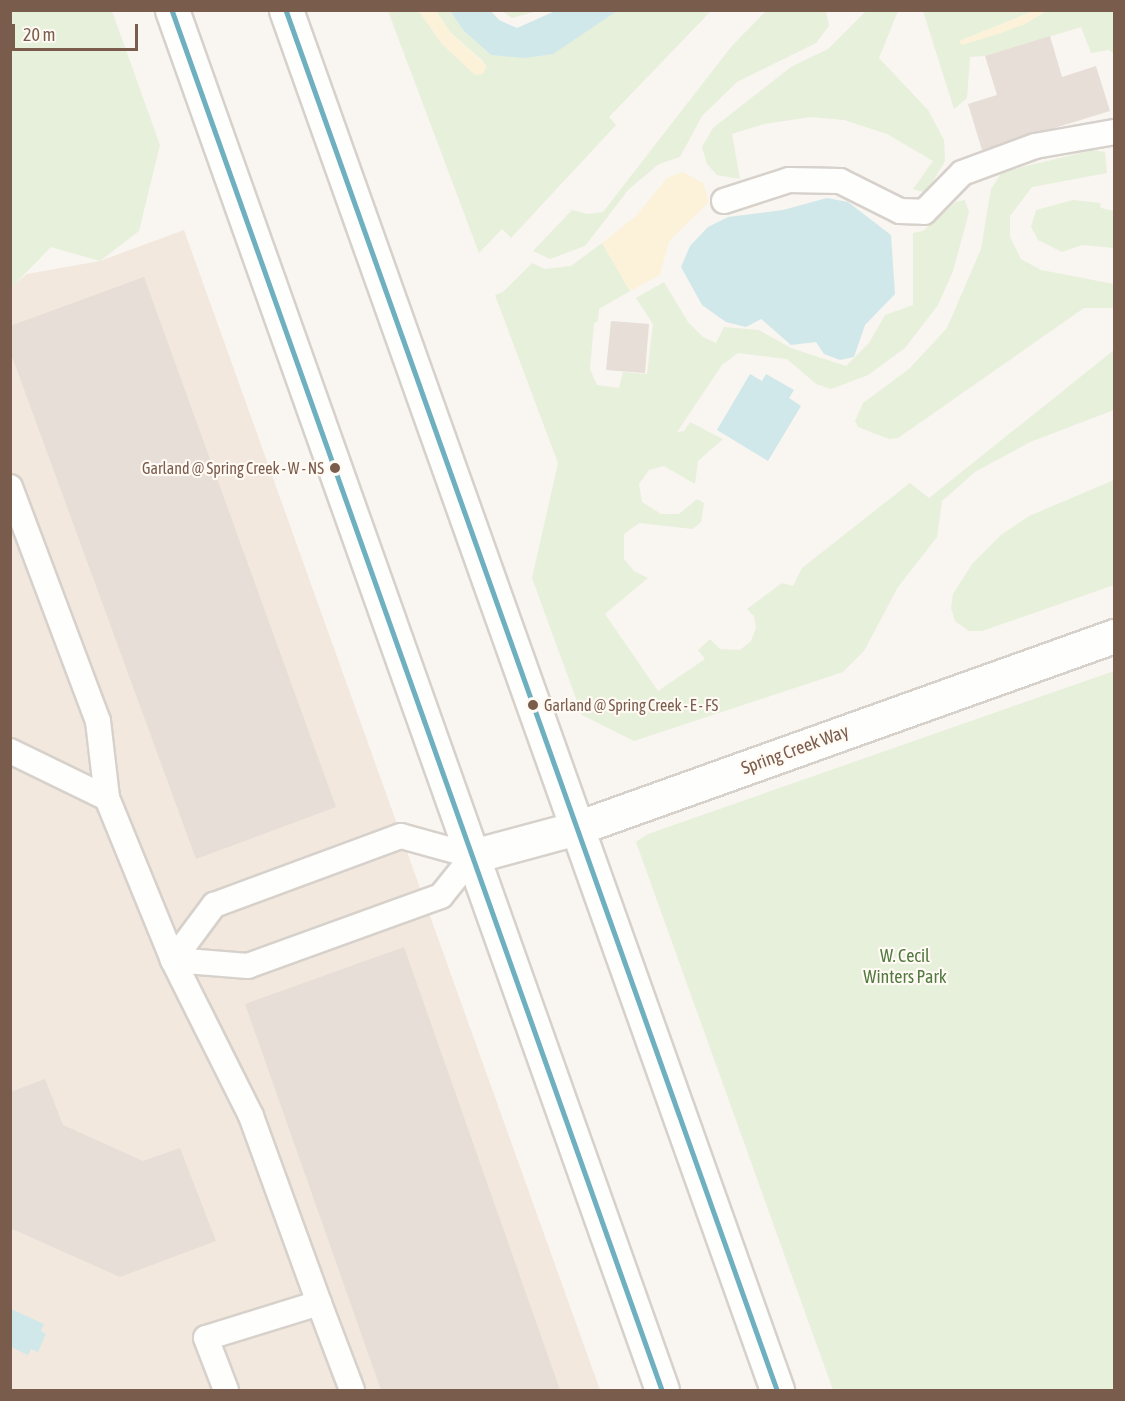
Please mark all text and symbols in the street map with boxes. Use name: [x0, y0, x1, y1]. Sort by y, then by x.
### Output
scale bar: [15, 12, 141, 50]
text: 20 m: [23, 24, 55, 45]
place label: Garland @ Spring Creek - W - NS: [142, 458, 324, 478]
marker: Garland @ Spring Creek - W - NS: [329, 462, 341, 474]
place label: Garland @ Spring Creek - E - FS: [544, 695, 718, 715]
marker: Garland @ Spring Creek - E - FS: [527, 699, 539, 711]
street label: Spring Creek Way: [738, 721, 852, 779]
park label: W. Cecil Winters Park: [863, 946, 947, 988]

